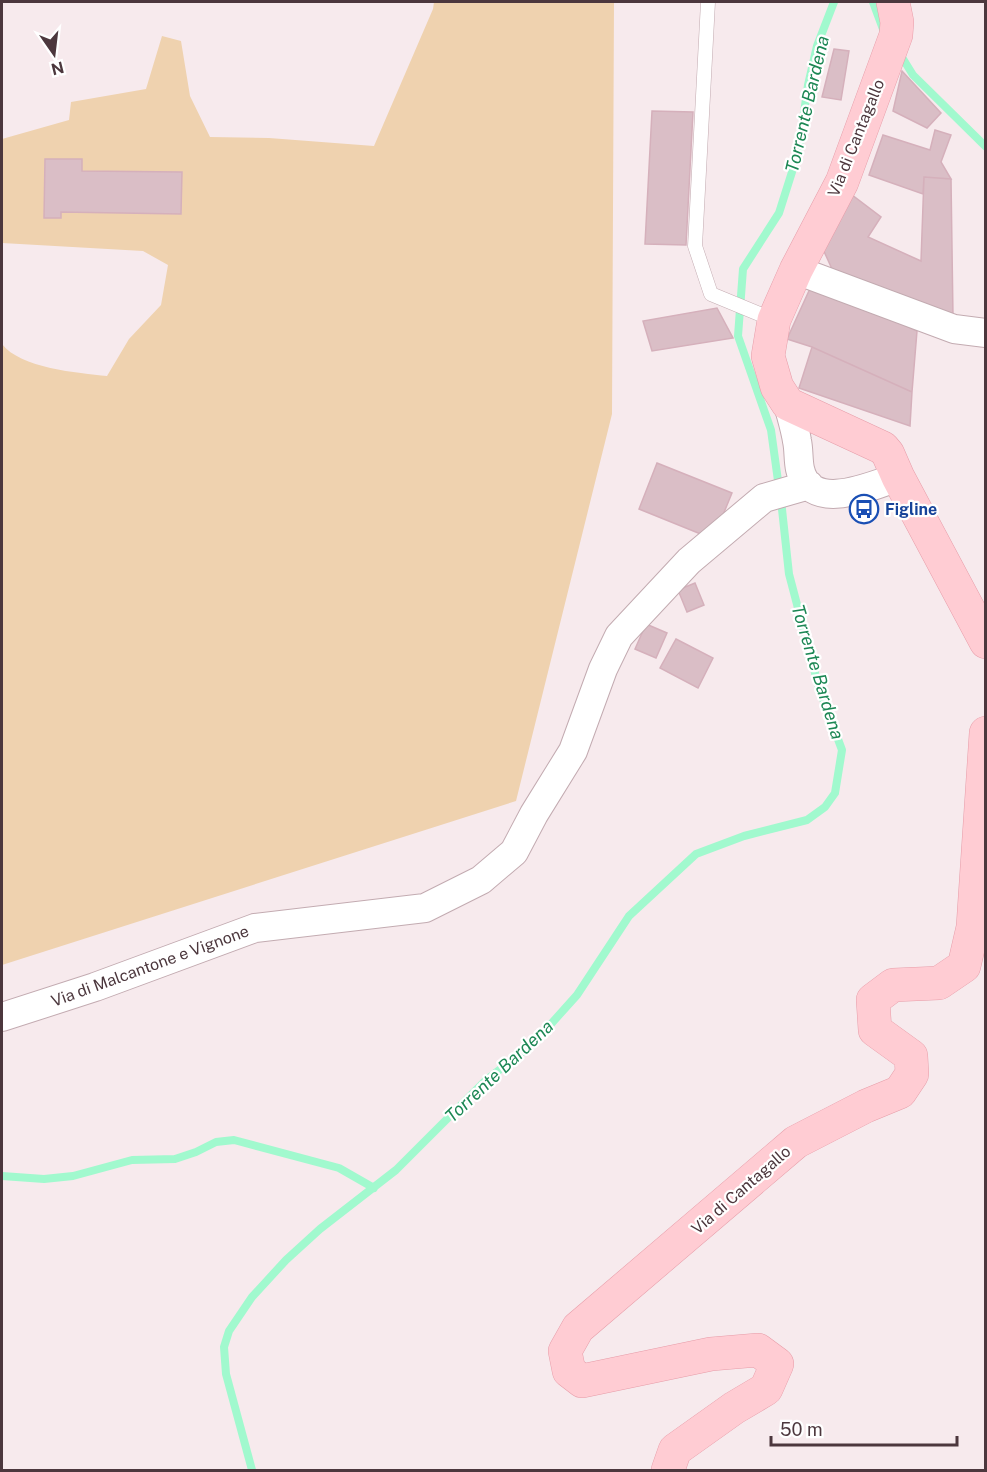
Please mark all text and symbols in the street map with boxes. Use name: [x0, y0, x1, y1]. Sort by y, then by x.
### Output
north arrow: [24, 24, 84, 84]
water label: Torrente Bardena: [781, 34, 833, 174]
text: N: [49, 57, 66, 79]
street label: Via di Cantagallo: [824, 76, 888, 200]
bus stop icon: Figline: [848, 493, 880, 525]
place label: Figline: [885, 500, 937, 519]
water label: Torrente Bardena: [788, 602, 848, 742]
street label: Via di Malcantone e Vignone: [49, 921, 251, 1011]
water label: Torrente Bardena: [441, 1016, 557, 1126]
street label: Via di Cantagallo: [688, 1142, 794, 1238]
scale bar: [771, 1409, 957, 1447]
text: 50 m: [780, 1419, 823, 1440]

